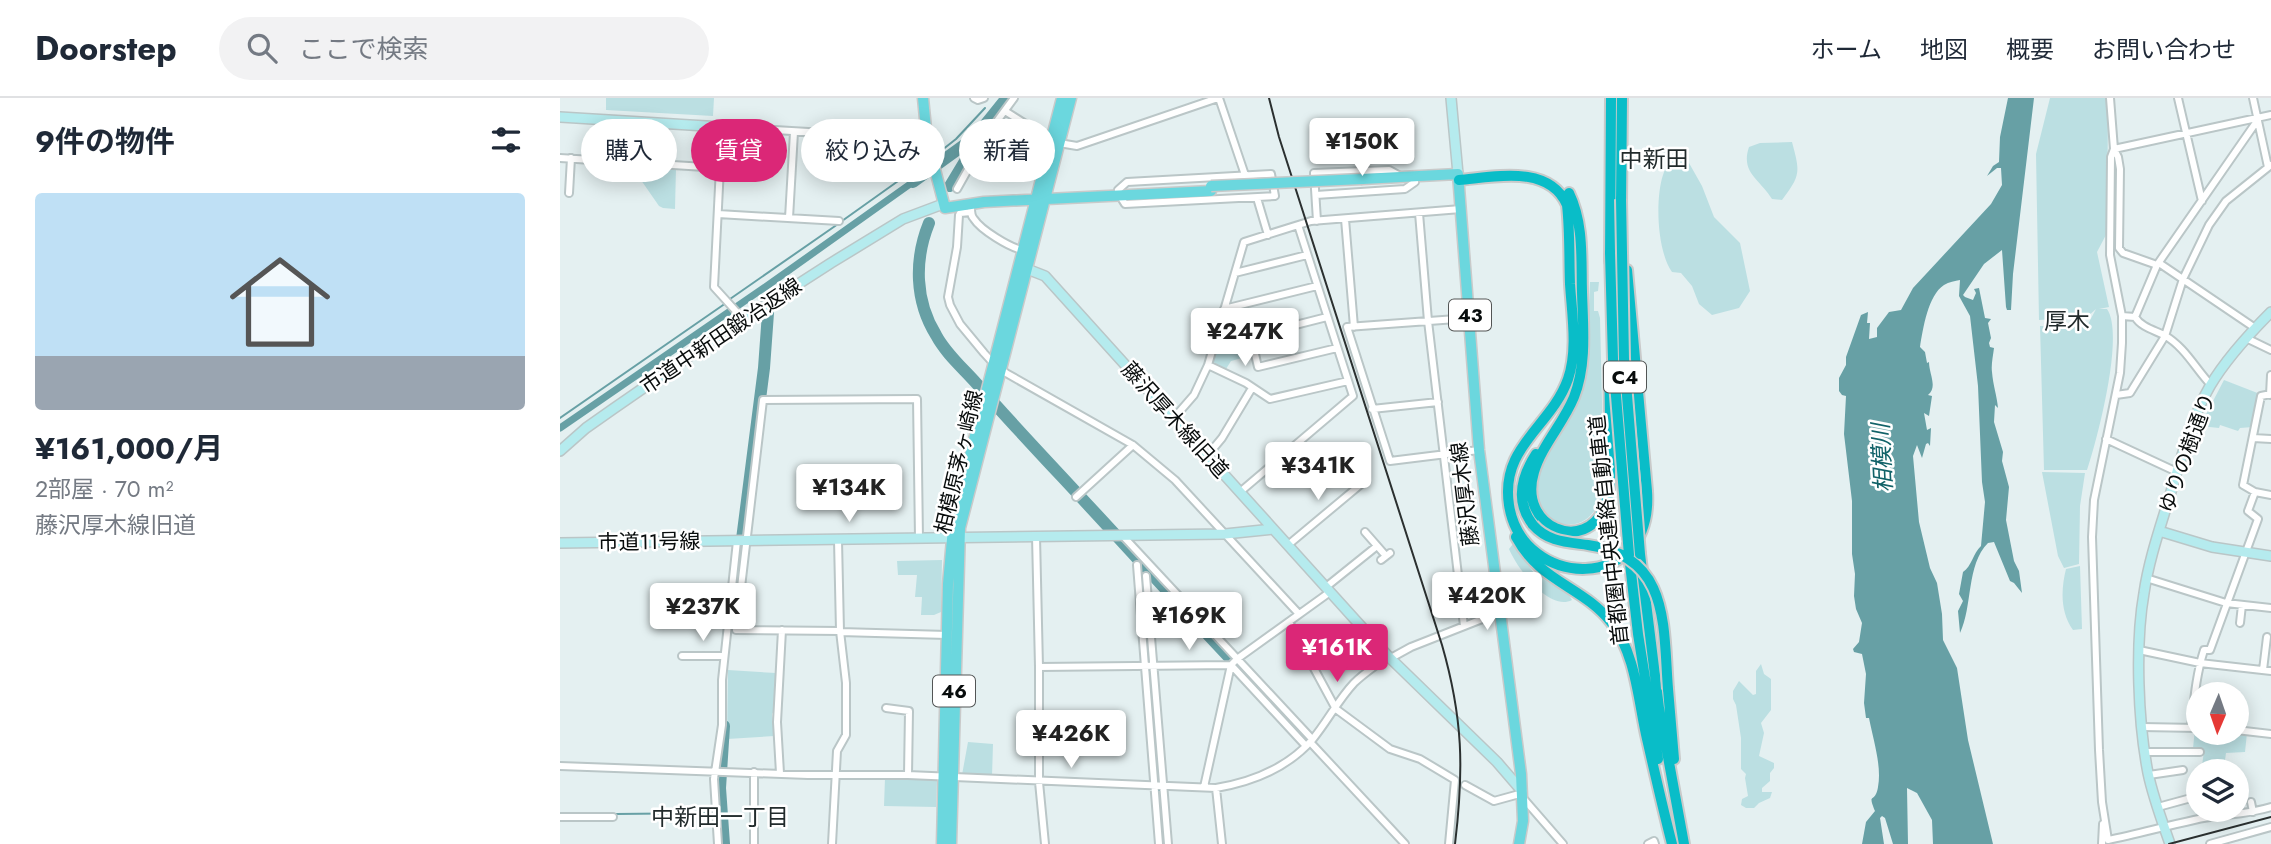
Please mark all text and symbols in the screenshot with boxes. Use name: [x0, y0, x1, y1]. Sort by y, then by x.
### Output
search box: [219, 17, 709, 80]
text: Doorstep: [35, 25, 177, 72]
icon: search: [243, 29, 281, 67]
text: ここで検索: [299, 30, 429, 68]
text: ホーム: [1811, 32, 1882, 67]
text: 地図: [1920, 32, 1968, 67]
text: 概要: [2006, 32, 2054, 67]
text: お問い合わせ: [2092, 32, 2236, 67]
pin: ¥150K: [1313, 118, 1411, 178]
chip: 購入: [581, 119, 677, 182]
chip: 賃貸: [691, 119, 787, 182]
chip: 絞り込み: [801, 119, 945, 182]
chip: 新着: [959, 119, 1055, 182]
text: 9件の物件: [35, 120, 175, 163]
icon: filters: [487, 121, 525, 159]
text: ¥150K: [1325, 124, 1399, 158]
district label: 中新田: [1620, 142, 1689, 176]
icon: home: [217, 239, 343, 365]
street label: 市道中新田鍛冶返線: [634, 271, 808, 401]
road number: 43: [1449, 300, 1491, 330]
district label: 厚木: [2044, 304, 2090, 338]
pin: ¥247K: [1196, 308, 1294, 368]
text: ¥247K: [1207, 314, 1283, 348]
street label: 藤沢厚木線旧道: [1115, 355, 1235, 485]
road number: C4: [1604, 362, 1646, 392]
street label: 相模原茅ヶ崎線: [928, 387, 990, 537]
street label: ゆりの樹通り: [2151, 389, 2223, 517]
street label: 首都圏中央連絡自動車道: [1582, 414, 1636, 646]
water label: 相模川: [1863, 420, 1901, 493]
text: ¥161,000/月: [35, 427, 223, 470]
street label: 藤沢厚木線: [1444, 440, 1486, 548]
pin: ¥341K: [1269, 442, 1367, 502]
text: ¥341K: [1281, 448, 1355, 482]
pin: ¥134K: [800, 464, 898, 524]
text: ¥134K: [812, 470, 886, 504]
text: 2部屋 · 70 m²: [35, 472, 173, 506]
text: 藤沢厚木線旧道: [35, 508, 196, 542]
street label: 市道11号線: [597, 526, 701, 558]
pin: ¥420K: [1438, 573, 1536, 632]
text: ¥420K: [1448, 578, 1526, 612]
pin: ¥237K: [654, 584, 752, 643]
text: ¥237K: [666, 589, 740, 623]
pin: ¥169K: [1140, 592, 1238, 652]
text: ¥169K: [1152, 598, 1226, 632]
pin: ¥161K: [1288, 624, 1386, 684]
text: ¥161K: [1302, 630, 1372, 664]
road number: 46: [933, 676, 975, 706]
north arrow: [2186, 682, 2249, 746]
map controls: [2186, 682, 2249, 822]
pin: ¥426K: [1022, 710, 1120, 770]
text: ¥426K: [1032, 716, 1110, 750]
button: layers: [2186, 759, 2249, 822]
district label: 中新田一丁目: [651, 800, 789, 834]

